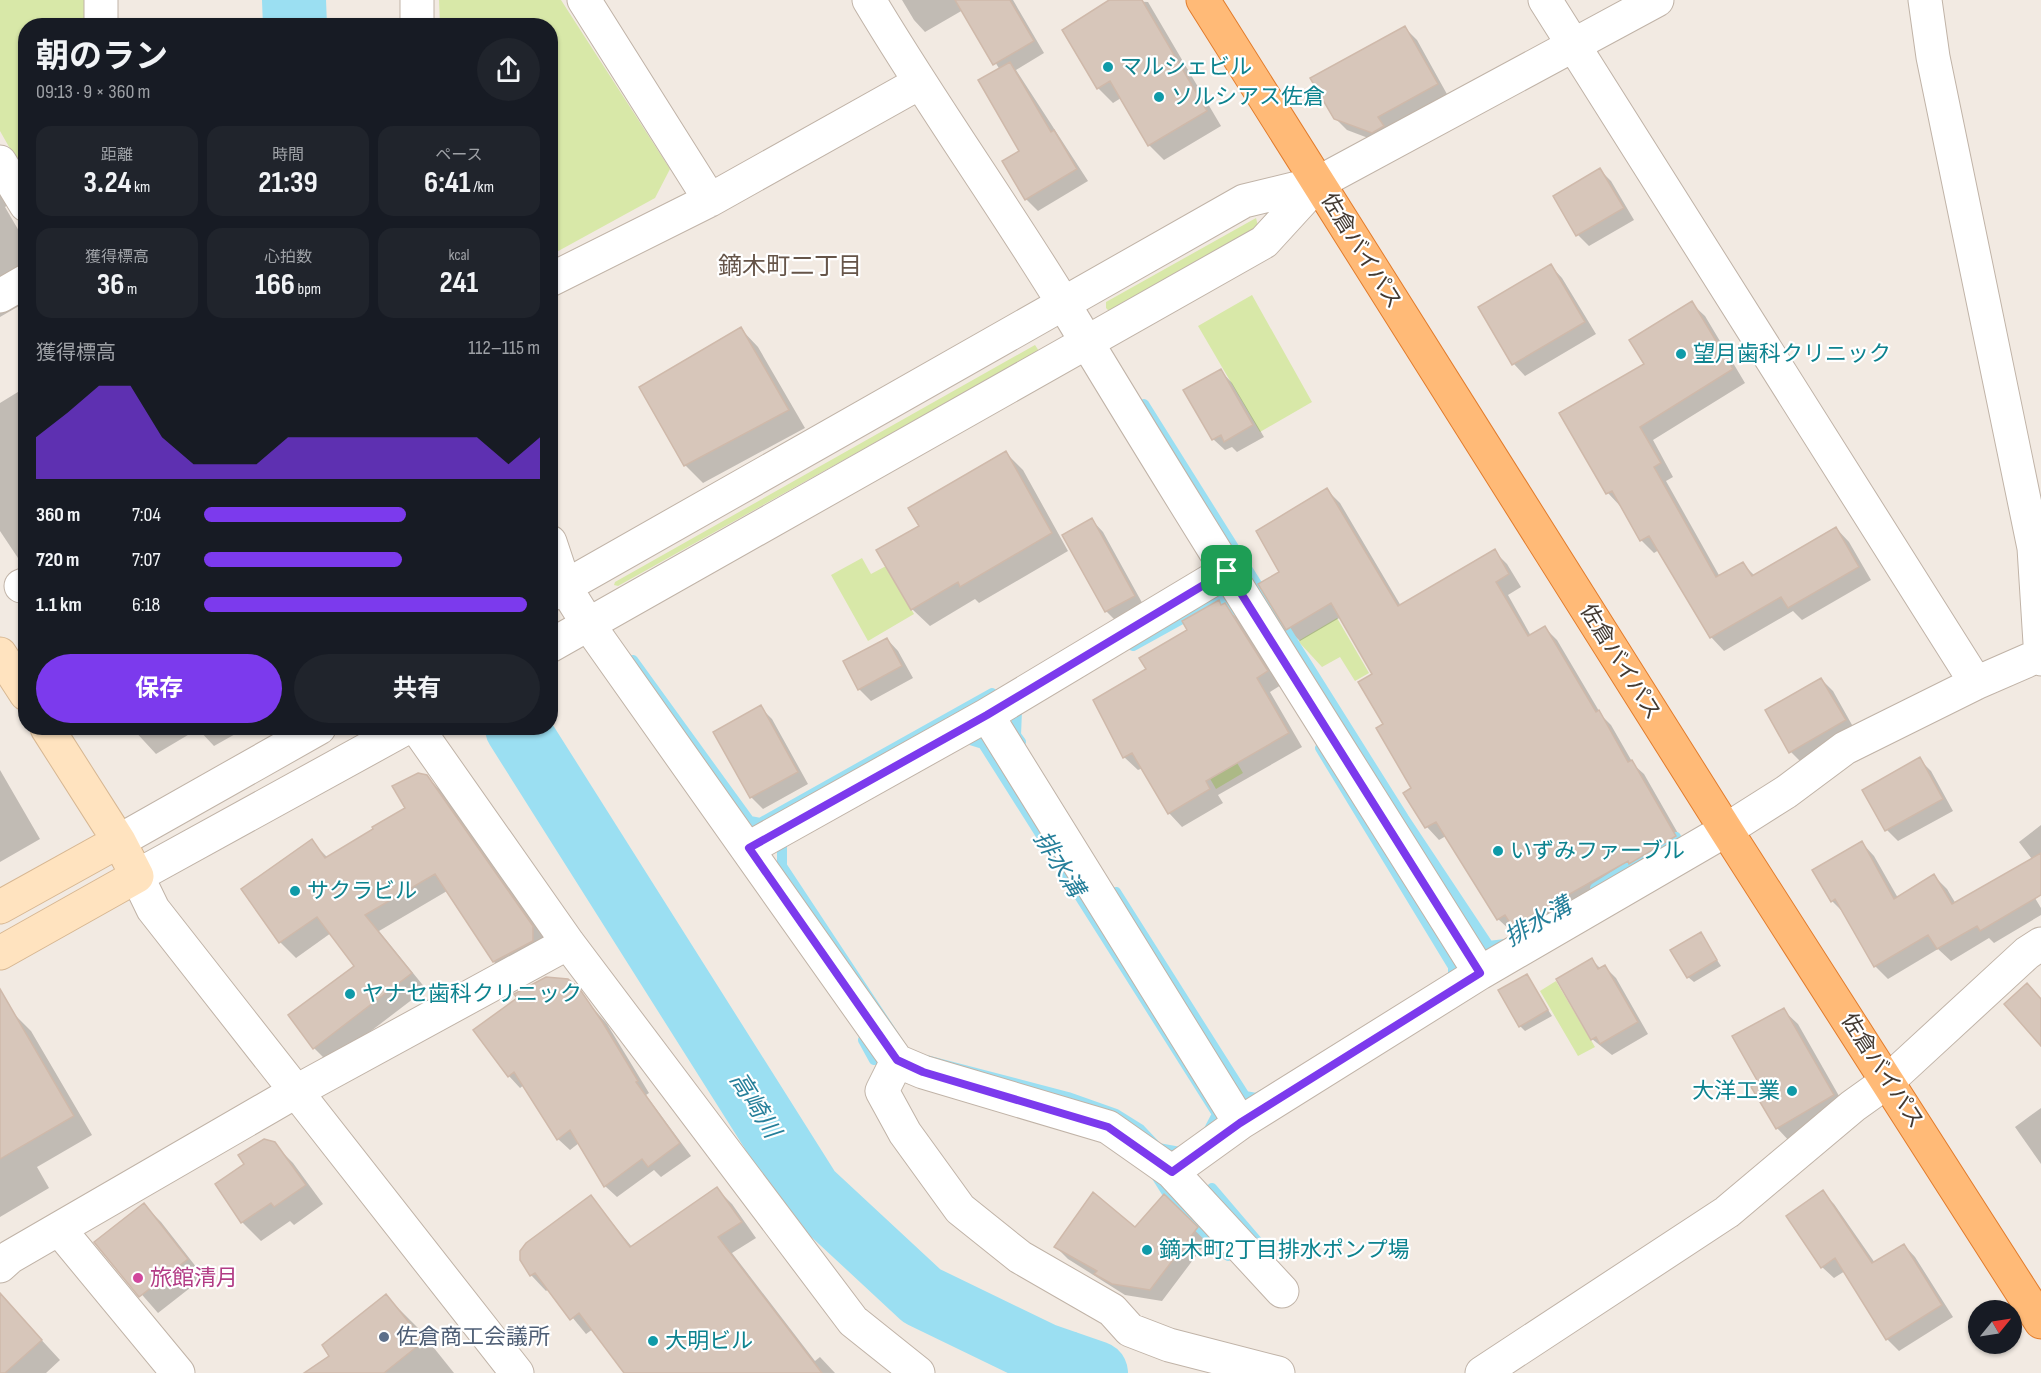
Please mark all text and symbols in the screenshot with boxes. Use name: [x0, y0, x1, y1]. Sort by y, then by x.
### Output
text: 朝のラン: [36, 37, 168, 77]
button: share: [477, 38, 540, 101]
place label: マルシェビル: [1120, 54, 1252, 81]
marker: マルシェビル: [1101, 60, 1115, 74]
text: 09:13 · 9 × 360 m: [36, 80, 150, 104]
place label: ソルシアス佐倉: [1171, 84, 1325, 111]
marker: ソルシアス佐倉: [1152, 90, 1166, 104]
text: 距離: [101, 146, 133, 165]
text: 時間: [272, 146, 304, 165]
text: ペース: [435, 146, 483, 165]
text: 3.24: [84, 165, 131, 201]
text: 21:39: [258, 165, 318, 201]
text: 6:41: [424, 165, 471, 201]
text: km: [131, 178, 150, 197]
text: /km: [471, 178, 494, 197]
street label: 佐倉バイパス: [1315, 188, 1407, 314]
text: kcal: [448, 246, 470, 265]
text: 獲得標高: [85, 248, 149, 267]
text: 心拍数: [264, 248, 312, 267]
district label: 鏑木町二丁目: [718, 252, 862, 281]
text: 241: [440, 265, 478, 301]
text: 36: [97, 267, 124, 303]
text: 166: [255, 267, 295, 303]
text: m: [124, 280, 137, 299]
text: bpm: [295, 280, 321, 299]
text: 112–115 m: [468, 336, 540, 360]
text: 獲得標高: [36, 341, 116, 365]
place label: 望月歯科クリニック: [1693, 341, 1891, 368]
marker: 望月歯科クリニック: [1674, 347, 1688, 361]
text: 360 m: [36, 503, 80, 527]
text: 7:04: [132, 503, 161, 527]
pin: [1201, 545, 1252, 596]
text: 720 m: [36, 548, 79, 572]
text: 7:07: [132, 548, 161, 572]
icon: arrive: [1210, 554, 1243, 587]
text: 1.1 km: [36, 593, 82, 617]
text: 6:18: [132, 593, 160, 617]
street label: 佐倉バイパス: [1574, 599, 1666, 725]
button: 保存: [36, 654, 282, 723]
button: 共有: [294, 654, 540, 723]
water label: 排水溝: [1028, 826, 1092, 905]
place label: いずみファーブル: [1510, 838, 1685, 865]
marker: いずみファーブル: [1491, 844, 1505, 858]
place label: サクラビル: [307, 878, 417, 905]
marker: サクラビル: [288, 884, 302, 898]
water label: 排水溝: [1500, 890, 1579, 953]
place label: ヤナセ歯科クリニック: [362, 981, 582, 1008]
marker: ヤナセ歯科クリニック: [343, 987, 357, 1001]
street label: 佐倉バイパス: [1835, 1008, 1929, 1134]
water label: 高崎川: [724, 1067, 788, 1146]
place label: 大洋工業: [1692, 1078, 1780, 1105]
marker: 大洋工業: [1785, 1084, 1799, 1098]
place label: 鏑木町2丁目排水ポンプ場: [1159, 1237, 1409, 1264]
marker: 鏑木町2丁目排水ポンプ場: [1140, 1243, 1154, 1257]
place label: 旅館清月: [150, 1265, 238, 1292]
marker: 旅館清月: [131, 1271, 145, 1285]
north arrow: [1968, 1300, 2022, 1354]
map controls: [1968, 1300, 2022, 1354]
place label: 佐倉商工会議所: [396, 1324, 550, 1351]
place label: 大明ビル: [665, 1328, 753, 1355]
marker: 佐倉商工会議所: [377, 1330, 391, 1344]
marker: 大明ビル: [646, 1334, 660, 1348]

